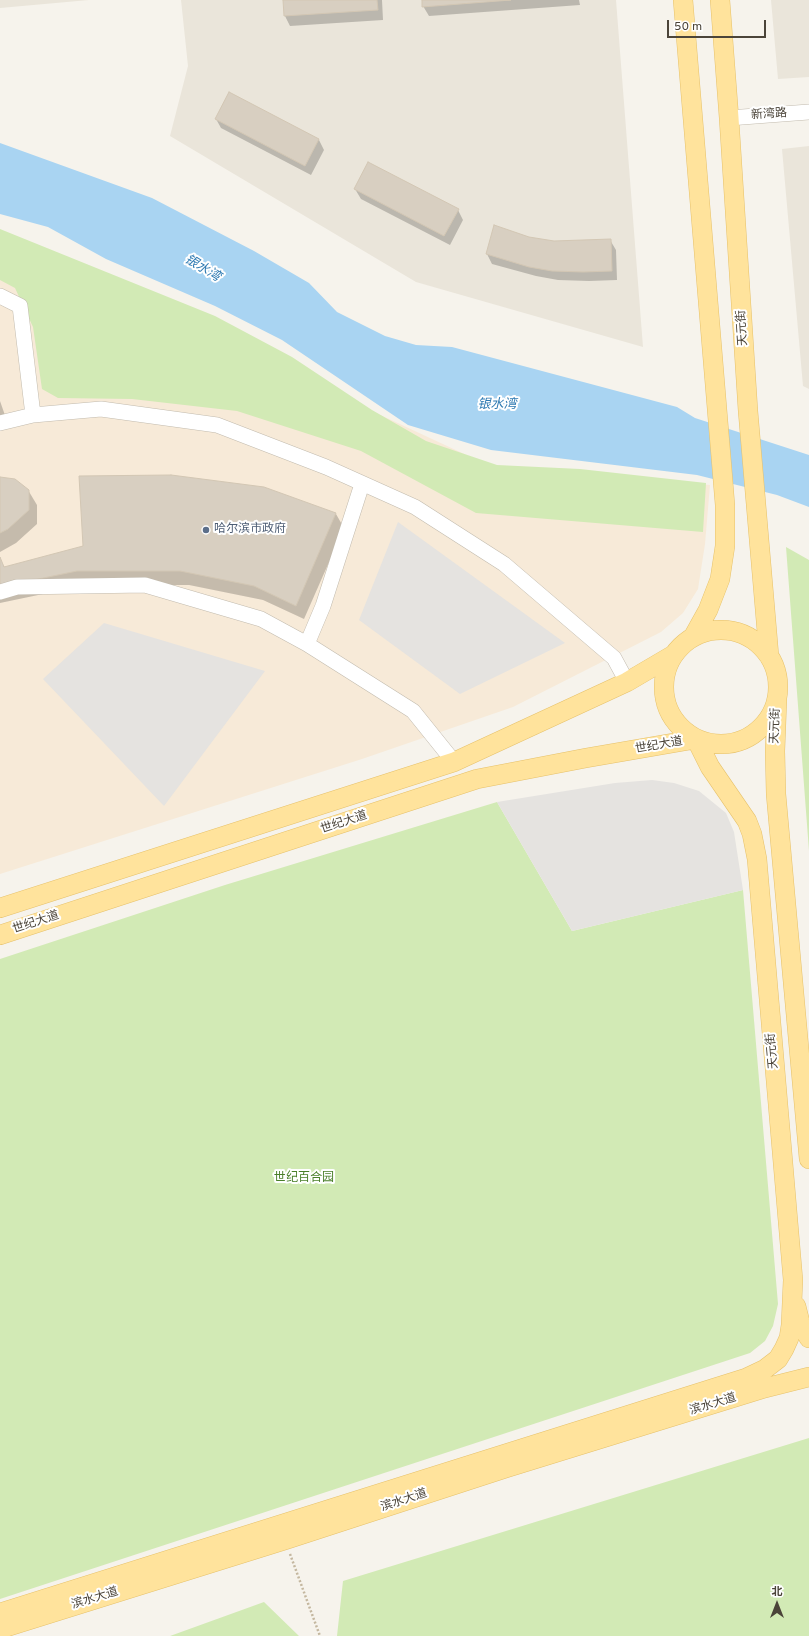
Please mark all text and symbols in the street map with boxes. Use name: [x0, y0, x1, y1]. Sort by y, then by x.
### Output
scale bar: [669, 12, 768, 38]
text: 50 m: [674, 19, 702, 35]
street label: 新湾路: [751, 107, 787, 123]
water label: 银水湾: [181, 252, 223, 286]
street label: 天元街: [735, 310, 751, 346]
water label: 银水湾: [478, 397, 516, 413]
place label: 哈尔滨市政府: [214, 523, 286, 537]
marker: 哈尔滨市政府: [201, 525, 211, 535]
street label: 天元街: [768, 708, 784, 744]
street label: 世纪大道: [634, 735, 684, 757]
street label: 世纪大道: [319, 809, 369, 837]
street label: 世纪大道: [11, 909, 61, 937]
street label: 天元街: [764, 1032, 782, 1070]
park label: 世纪百合园: [274, 1172, 334, 1186]
street label: 滨水大道: [688, 1391, 738, 1419]
street label: 滨水大道: [379, 1487, 429, 1515]
north arrow: [757, 1584, 797, 1624]
street label: 滨水大道: [70, 1585, 120, 1613]
text: 北: [772, 1585, 783, 1599]

